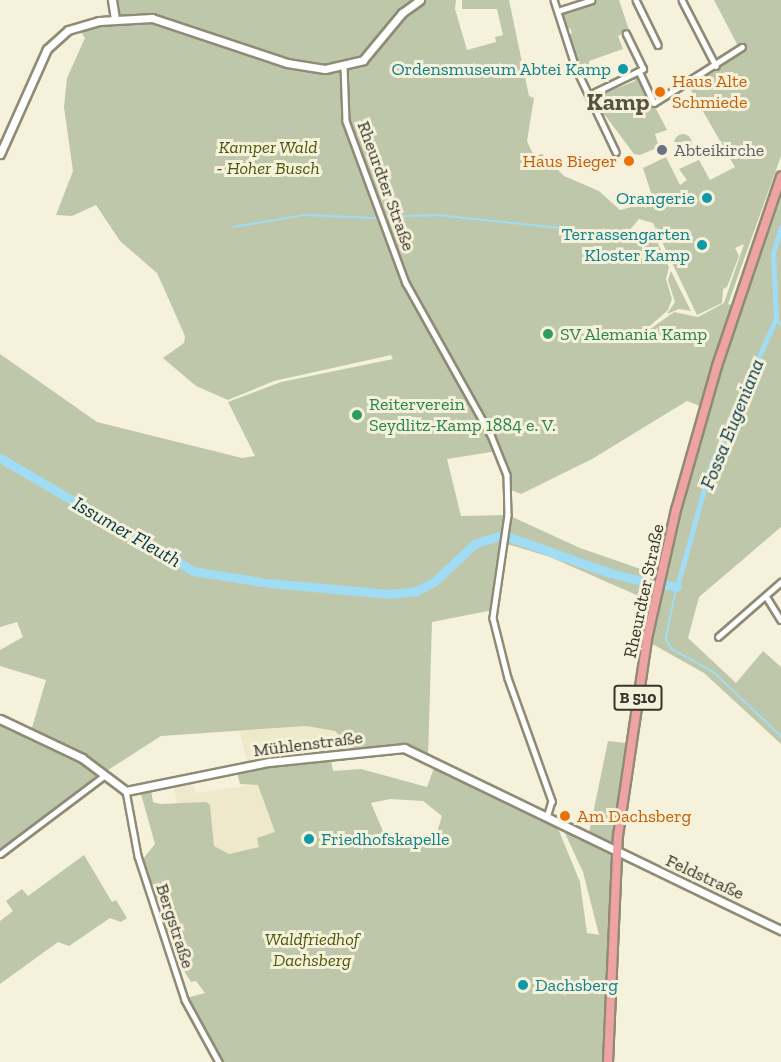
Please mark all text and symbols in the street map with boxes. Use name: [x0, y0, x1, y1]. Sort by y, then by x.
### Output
place label: Ordensmuseum Abtei Kamp: [391, 58, 611, 80]
marker: Ordensmuseum Abtei Kamp: [616, 62, 630, 76]
place label: Haus Alte Schmiede: [672, 71, 748, 113]
marker: Haus Alte Schmiede: [653, 85, 667, 99]
district label: Kamp: [586, 88, 650, 116]
street label: Rheurdter Straße: [352, 118, 420, 254]
park label: Kamper Wald - Hoher Busch: [216, 137, 320, 180]
place label: Abteikirche: [674, 139, 764, 161]
marker: Abteikirche: [655, 143, 669, 157]
place label: Haus Bieger: [523, 150, 617, 172]
marker: Haus Bieger: [622, 154, 636, 168]
place label: Orangerie: [616, 187, 695, 209]
marker: Orangerie: [700, 191, 714, 205]
place label: Terrassengarten Kloster Kamp: [562, 224, 690, 266]
marker: Terrassengarten Kloster Kamp: [695, 238, 709, 252]
place label: SV Alemania Kamp: [560, 323, 708, 345]
marker: SV Alemania Kamp: [541, 327, 555, 341]
water label: Fossa Eugeniana: [695, 355, 769, 493]
place label: Reiterverein Seydlitz-Kamp 1884 e. V.: [369, 394, 556, 436]
marker: Reiterverein Seydlitz-Kamp 1884 e. V.: [350, 408, 364, 422]
water label: Issumer Fleuth: [69, 491, 185, 573]
street label: Rheurdter Straße: [619, 522, 669, 660]
road number: B 510: [612, 685, 664, 711]
street label: Mühlenstraße: [252, 727, 364, 761]
place label: Am Dachsberg: [577, 805, 691, 827]
marker: Am Dachsberg: [558, 809, 572, 823]
place label: Friedhofskapelle: [321, 828, 449, 850]
marker: Friedhofskapelle: [302, 832, 316, 846]
street label: Feldstraße: [662, 849, 748, 905]
street label: Bergstraße: [151, 881, 199, 971]
park label: Waldfriedhof Dachsberg: [265, 929, 359, 972]
place label: Dachsberg: [535, 974, 618, 996]
marker: Dachsberg: [516, 978, 530, 992]

